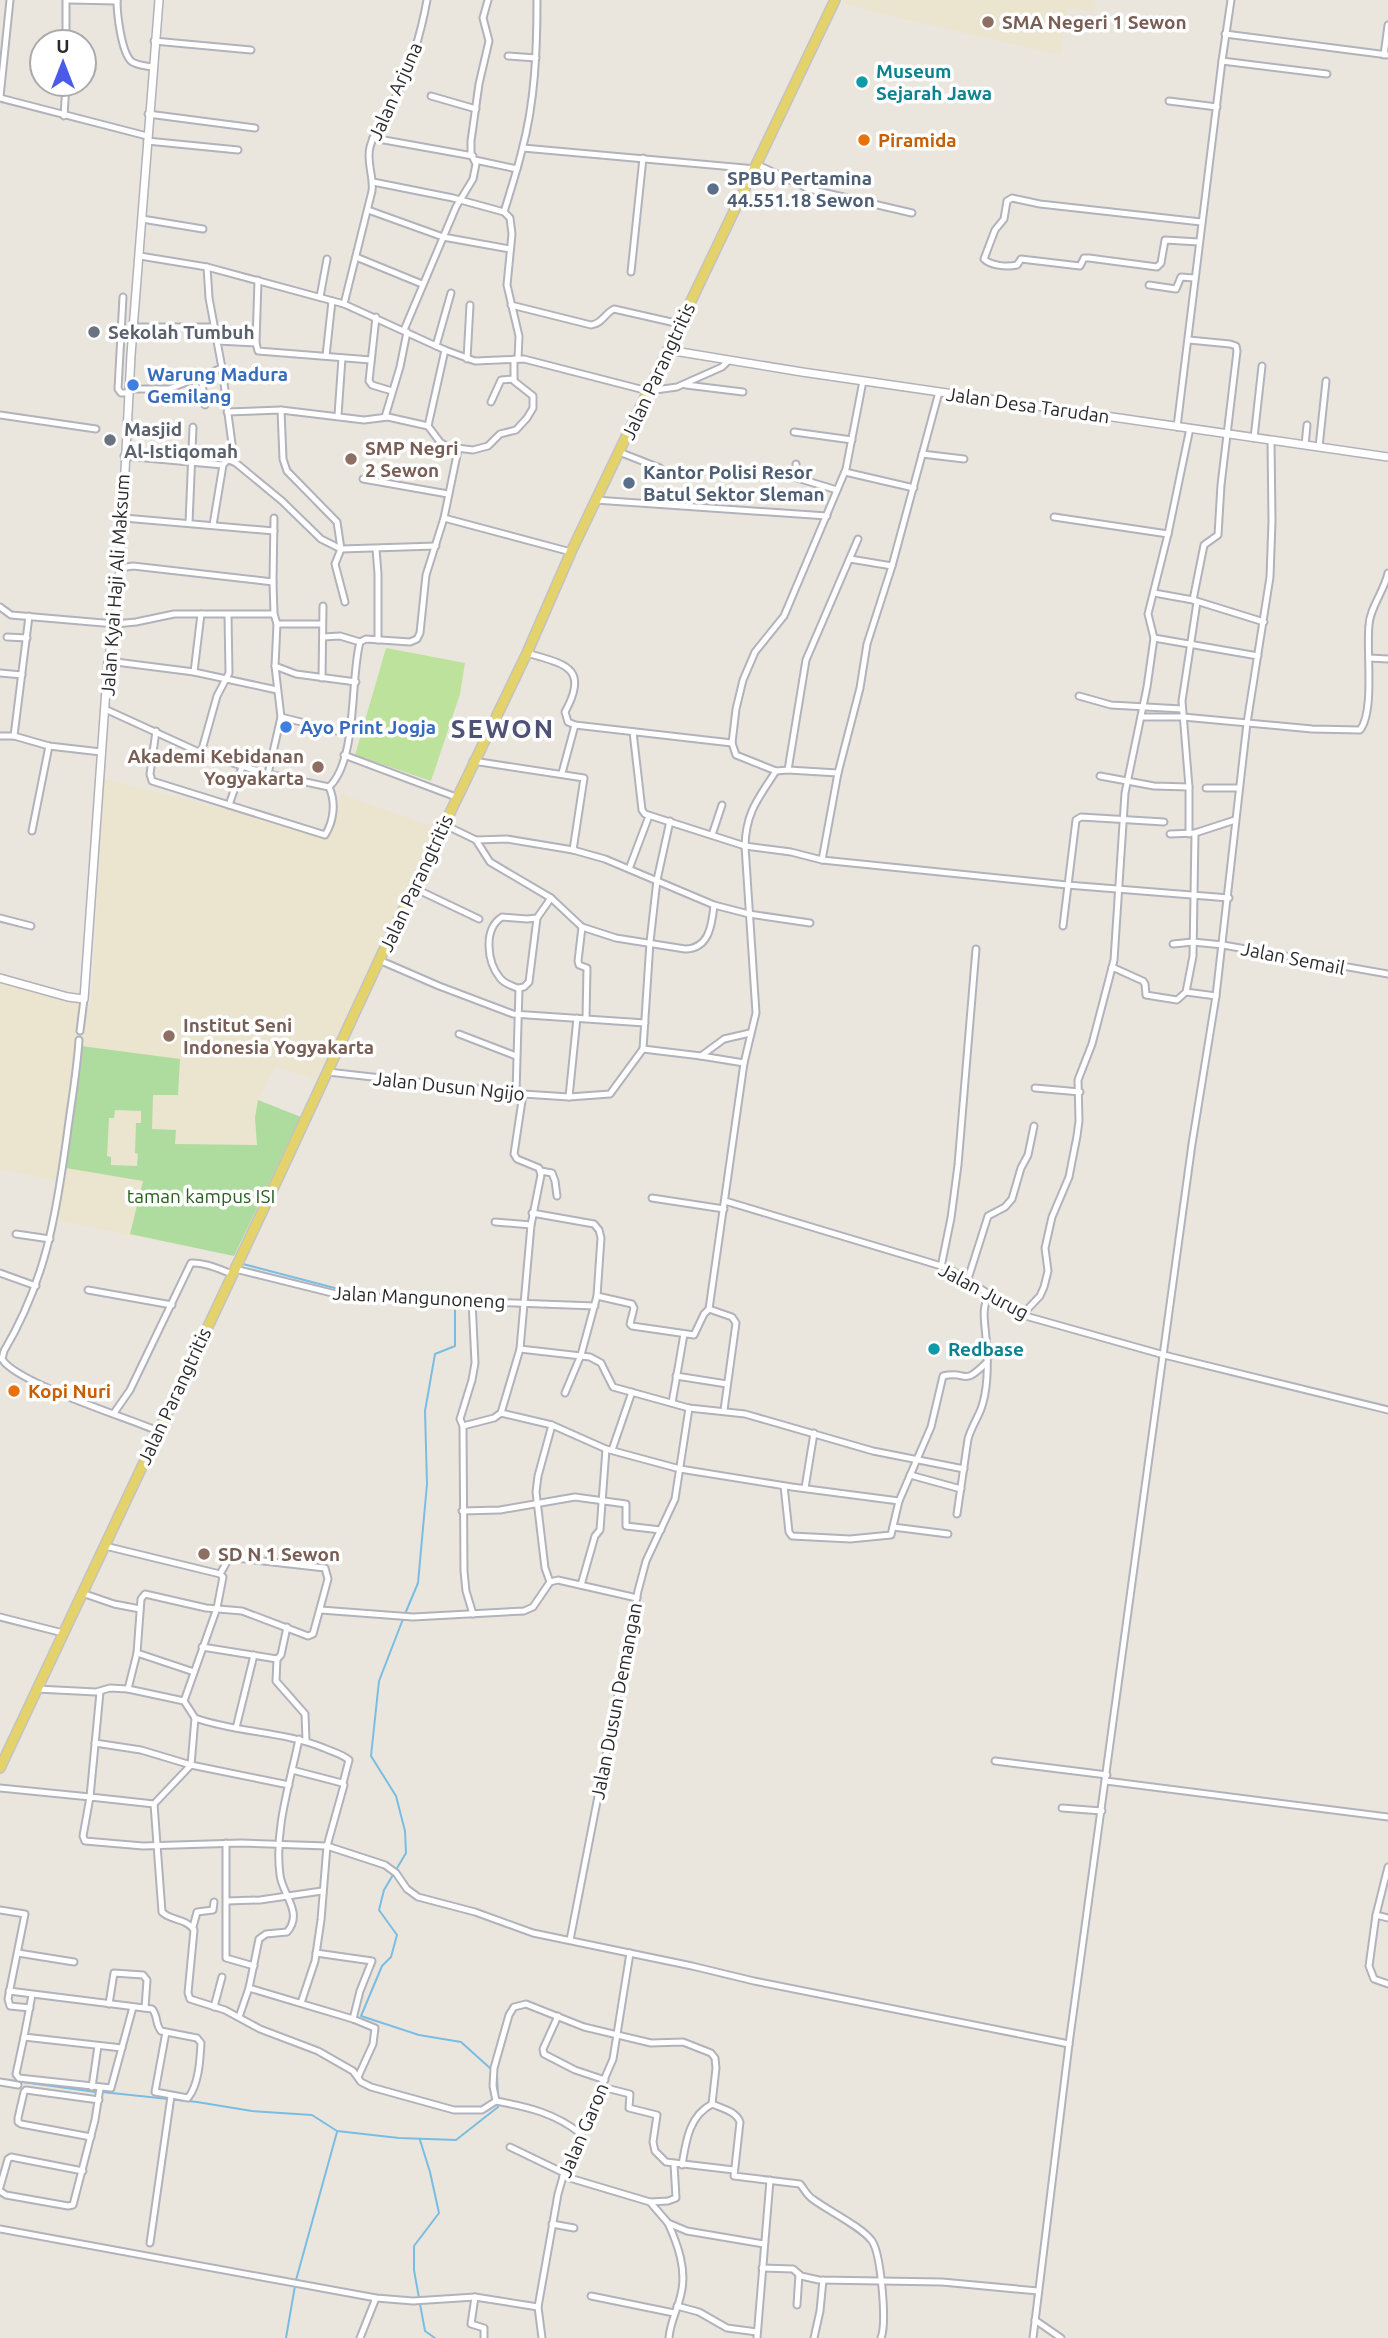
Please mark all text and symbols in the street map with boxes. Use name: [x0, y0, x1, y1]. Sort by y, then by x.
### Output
place label: SMA Negeri 1 Sewon: [1002, 11, 1187, 33]
marker: SMA Negeri 1 Sewon: [980, 14, 996, 30]
north arrow: [28, 28, 98, 98]
text: U: [56, 35, 70, 57]
street label: Jalan Arjuna: [364, 39, 426, 143]
place label: Museum Sejarah Jawa: [876, 60, 992, 104]
marker: Museum Sejarah Jawa: [854, 74, 870, 90]
place label: Piramida: [878, 129, 957, 151]
marker: Piramida: [856, 132, 872, 148]
place label: SPBU Pertamina 44.551.18 Sewon: [727, 167, 875, 211]
marker: SPBU Pertamina 44.551.18 Sewon: [705, 181, 721, 197]
street label: Jalan Parangtritis: [617, 299, 699, 443]
place label: Sekolah Tumbuh: [108, 321, 255, 343]
marker: Sekolah Tumbuh: [86, 324, 102, 340]
place label: Warung Madura Gemilang: [147, 363, 288, 407]
marker: Warung Madura Gemilang: [125, 377, 141, 393]
street label: Jalan Desa Tarudan: [945, 383, 1111, 427]
place label: Masjid Al-Istiqomah: [124, 418, 238, 462]
marker: Masjid Al-Istiqomah: [102, 432, 118, 448]
place label: SMP Negri 2 Sewon: [365, 437, 459, 481]
marker: SMP Negri 2 Sewon: [343, 451, 359, 467]
place label: Kantor Polisi Resor Batul Sektor Sleman: [643, 461, 825, 505]
street label: Jalan Kyai Haji Ali Maksum: [96, 473, 134, 697]
marker: Kantor Polisi Resor Batul Sektor Sleman: [621, 475, 637, 491]
district label: SEWON: [451, 714, 555, 743]
place label: Ayo Print Jogja: [300, 716, 436, 738]
marker: Ayo Print Jogja: [278, 719, 294, 735]
place label: Akademi Kebidanan Yogyakarta: [127, 745, 304, 789]
marker: Akademi Kebidanan Yogyakarta: [310, 759, 326, 775]
street label: Jalan Parangtritis: [375, 811, 457, 955]
street label: Jalan Semail: [1239, 937, 1347, 979]
place label: Institut Seni Indonesia Yogyakarta: [183, 1014, 374, 1058]
marker: Institut Seni Indonesia Yogyakarta: [161, 1028, 177, 1044]
street label: Jalan Dusun Ngijo: [372, 1067, 526, 1105]
park label: taman kampus ISI: [127, 1185, 275, 1207]
street label: Jalan Jurug: [935, 1258, 1033, 1324]
street label: Jalan Mangunoneng: [332, 1281, 506, 1313]
street label: Jalan Parangtritis: [133, 1324, 215, 1468]
place label: Redbase: [948, 1338, 1024, 1360]
marker: Redbase: [926, 1341, 942, 1357]
place label: Kopi Nuri: [28, 1380, 111, 1402]
marker: Kopi Nuri: [6, 1383, 22, 1399]
place label: SD N 1 Sewon: [218, 1543, 340, 1565]
marker: SD N 1 Sewon: [196, 1546, 212, 1562]
street label: Jalan Dusun Demangan: [586, 1601, 646, 1801]
street label: Jalan Garon: [553, 2079, 613, 2181]

